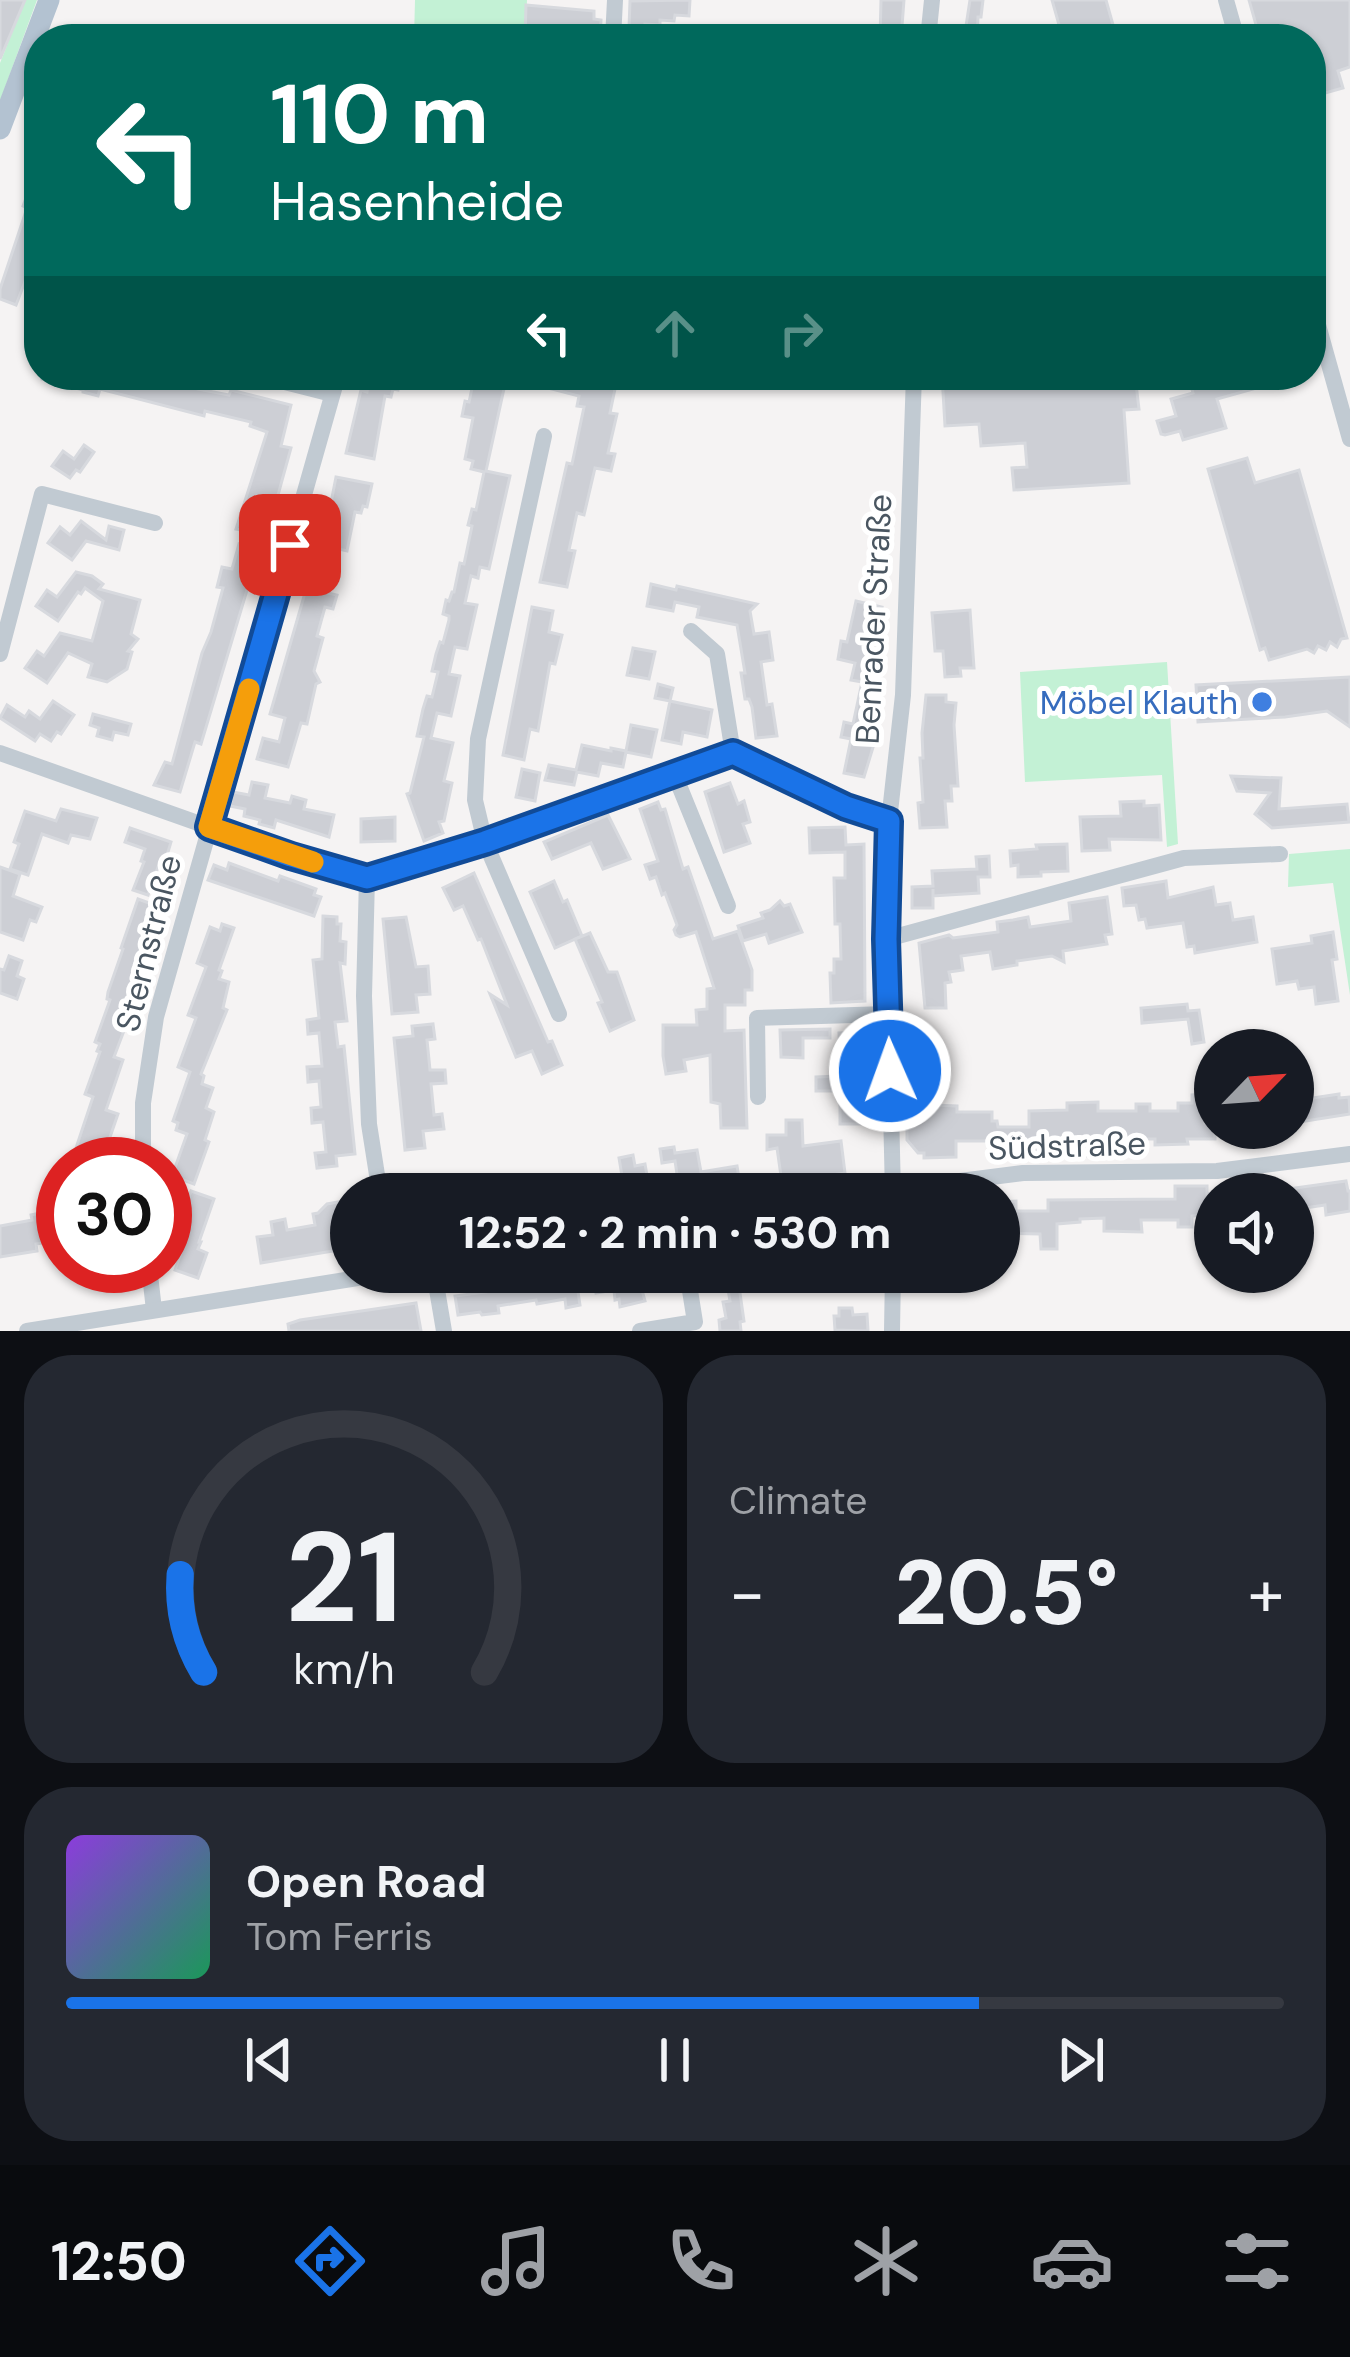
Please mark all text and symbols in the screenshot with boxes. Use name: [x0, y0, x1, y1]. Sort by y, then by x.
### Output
text: 110 m: [270, 60, 489, 169]
icon: left: [72, 72, 228, 228]
text: Hasenheide: [270, 166, 564, 237]
icon: left: [516, 300, 582, 366]
icon: ahead: [642, 300, 708, 366]
icon: right: [768, 300, 834, 366]
street label: Benrader Straße: [845, 493, 902, 745]
pin: [239, 494, 341, 596]
icon: arrive: [257, 512, 323, 578]
place label: Möbel Klauth: [1040, 681, 1238, 724]
marker: Möbel Klauth: [1249, 689, 1275, 715]
street label: Sternstraße: [106, 850, 191, 1036]
position arrow: [827, 1008, 953, 1134]
north arrow: [1194, 1029, 1314, 1149]
map controls: [1194, 1029, 1314, 1293]
street label: Südstraße: [987, 1121, 1147, 1170]
speed limit sign: 30: [36, 1137, 192, 1293]
button: sound: [1194, 1173, 1314, 1293]
text: 12:52 · 2 min · 530 m: [459, 1203, 891, 1262]
text: Climate: [729, 1475, 867, 1526]
text: 21: [285, 1497, 402, 1660]
text: 20.5°: [895, 1535, 1118, 1652]
text: −: [729, 1551, 765, 1636]
text: +: [1248, 1551, 1284, 1636]
text: km/h: [293, 1641, 394, 1697]
text: Open Road: [246, 1852, 487, 1911]
text: Tom Ferris: [246, 1911, 433, 1962]
icon: previous: [236, 2027, 302, 2093]
icon: pause: [642, 2027, 708, 2093]
icon: next: [1048, 2027, 1114, 2093]
icon: directions: [288, 2219, 372, 2303]
icon: music: [474, 2219, 558, 2303]
icon: phone: [659, 2219, 743, 2303]
icon: climate: [844, 2219, 928, 2303]
icon: car: [1030, 2219, 1114, 2303]
icon: filters: [1215, 2219, 1299, 2303]
text: 12:50: [51, 2226, 187, 2297]

